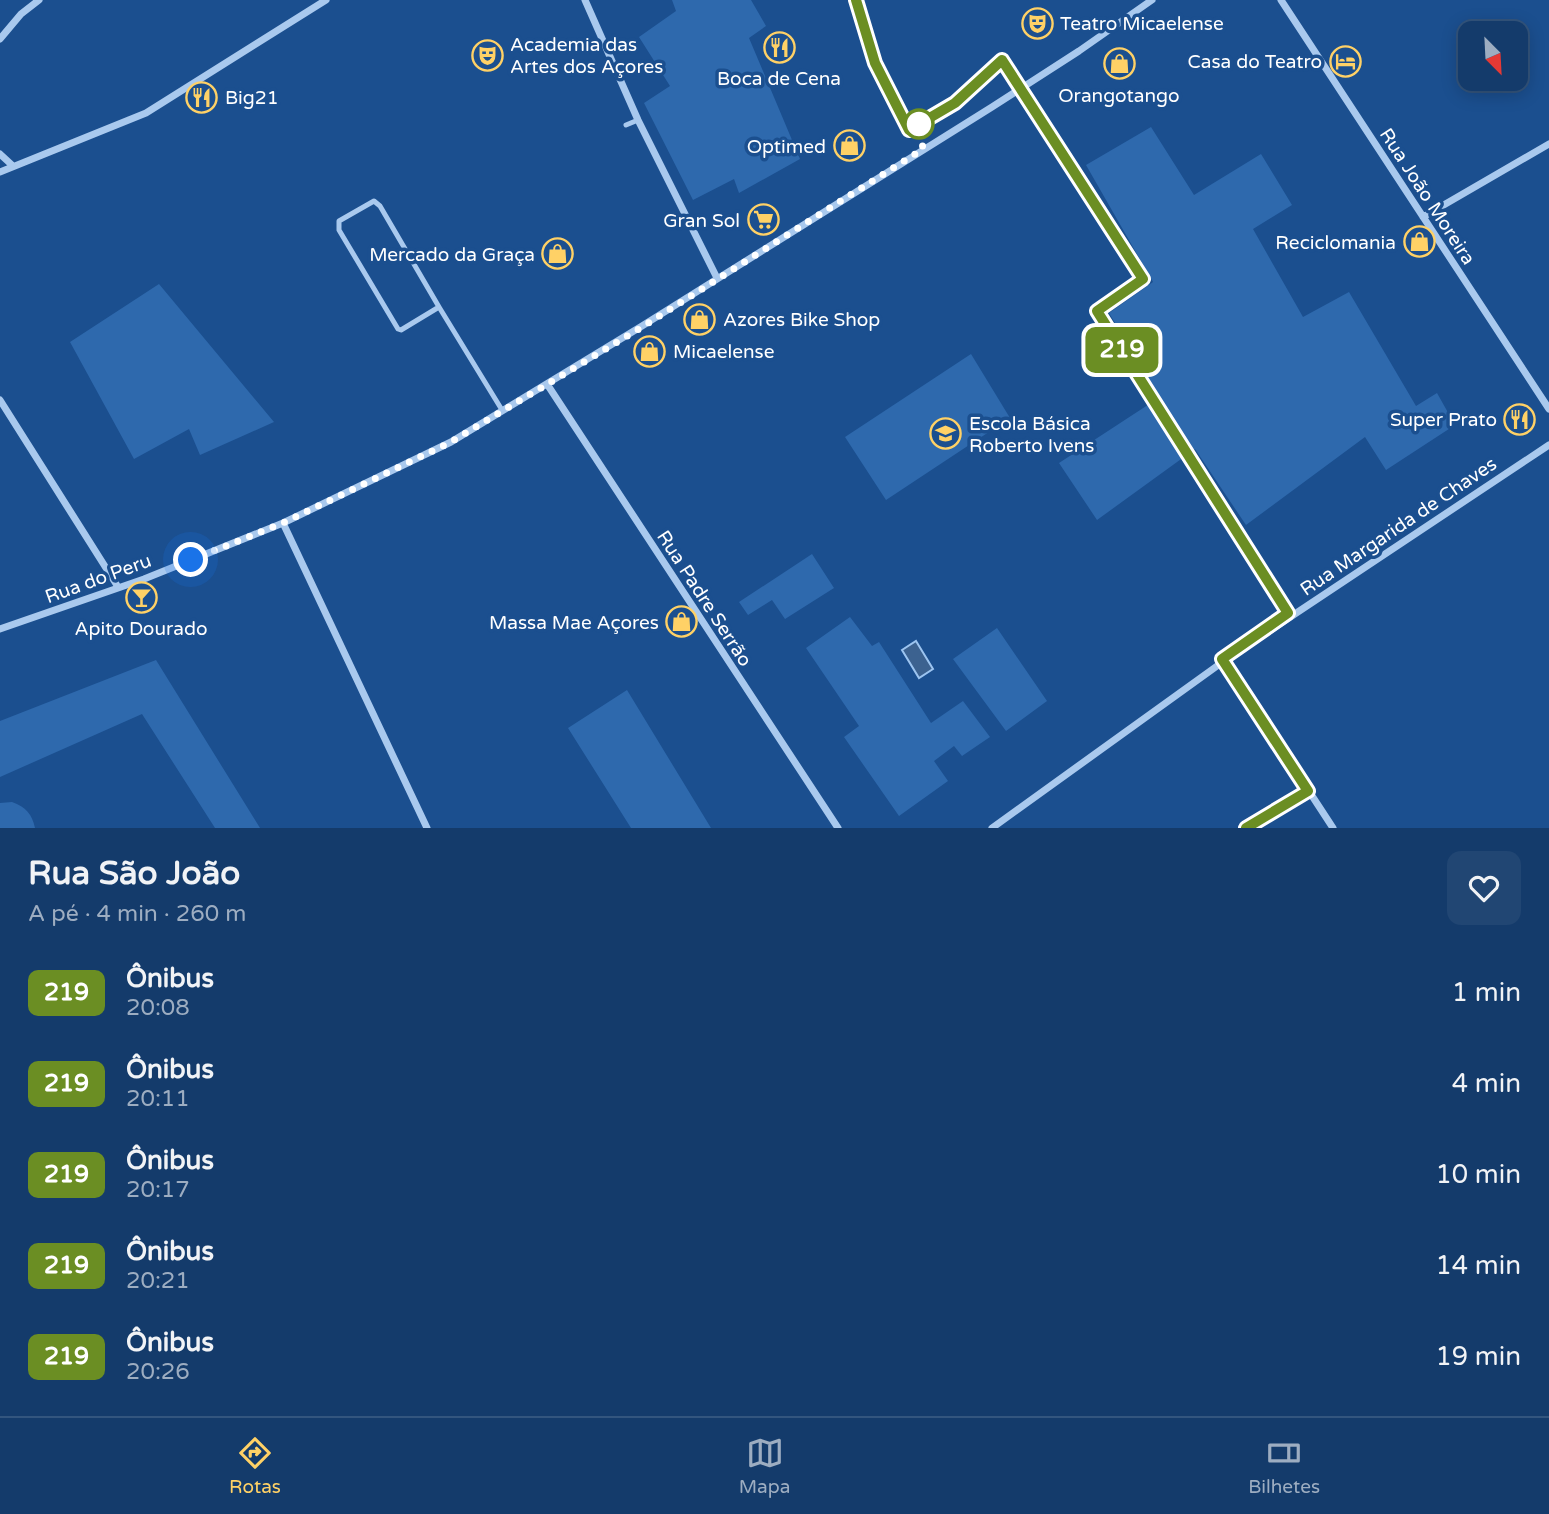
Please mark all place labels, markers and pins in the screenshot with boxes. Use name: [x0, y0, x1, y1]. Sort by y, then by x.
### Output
theatre icon: Teatro Micaelense: [1020, 6, 1054, 40]
place label: Teatro Micaelense: [1060, 13, 1224, 35]
restaurant icon: Boca de Cena: [762, 30, 796, 64]
place label: Academia das Artes dos Açores: [510, 34, 663, 78]
theatre icon: Academia das Artes dos Açores: [470, 38, 504, 72]
hotel icon: Casa do Teatro: [1328, 44, 1362, 78]
shop icon: Orangotango: [1102, 47, 1136, 81]
place label: Casa do Teatro: [1188, 51, 1322, 73]
place label: Boca de Cena: [717, 68, 841, 90]
restaurant icon: Big21: [185, 80, 219, 114]
place label: Orangotango: [1058, 85, 1180, 107]
place label: Big21: [225, 87, 279, 109]
unlabelled marker: [904, 109, 934, 139]
shop icon: Optimed: [832, 129, 866, 163]
place label: Optimed: [747, 136, 826, 158]
supermarket icon: Gran Sol: [746, 203, 780, 237]
place label: Gran Sol: [663, 210, 740, 232]
shop icon: Reciclomania: [1402, 225, 1436, 259]
place label: Reciclomania: [1275, 232, 1396, 254]
shop icon: Mercado da Graça: [541, 237, 575, 271]
place label: Mercado da Graça: [369, 244, 535, 266]
shop icon: Azores Bike Shop: [683, 302, 717, 336]
place label: Azores Bike Shop: [723, 309, 880, 331]
shop icon: Micaelense: [633, 334, 667, 368]
place label: Micaelense: [673, 341, 774, 363]
restaurant icon: Super Prato: [1503, 402, 1537, 436]
place label: Super Prato: [1390, 409, 1497, 431]
place label: Escola Básica Roberto Ivens: [969, 413, 1094, 457]
school or university icon: Escola Básica Roberto Ivens: [929, 417, 963, 451]
bar icon: Apito Dourado: [124, 580, 158, 614]
shop icon: Massa Mae Açores: [665, 605, 699, 639]
place label: Massa Mae Açores: [489, 612, 659, 634]
place label: Apito Dourado: [75, 618, 207, 640]

